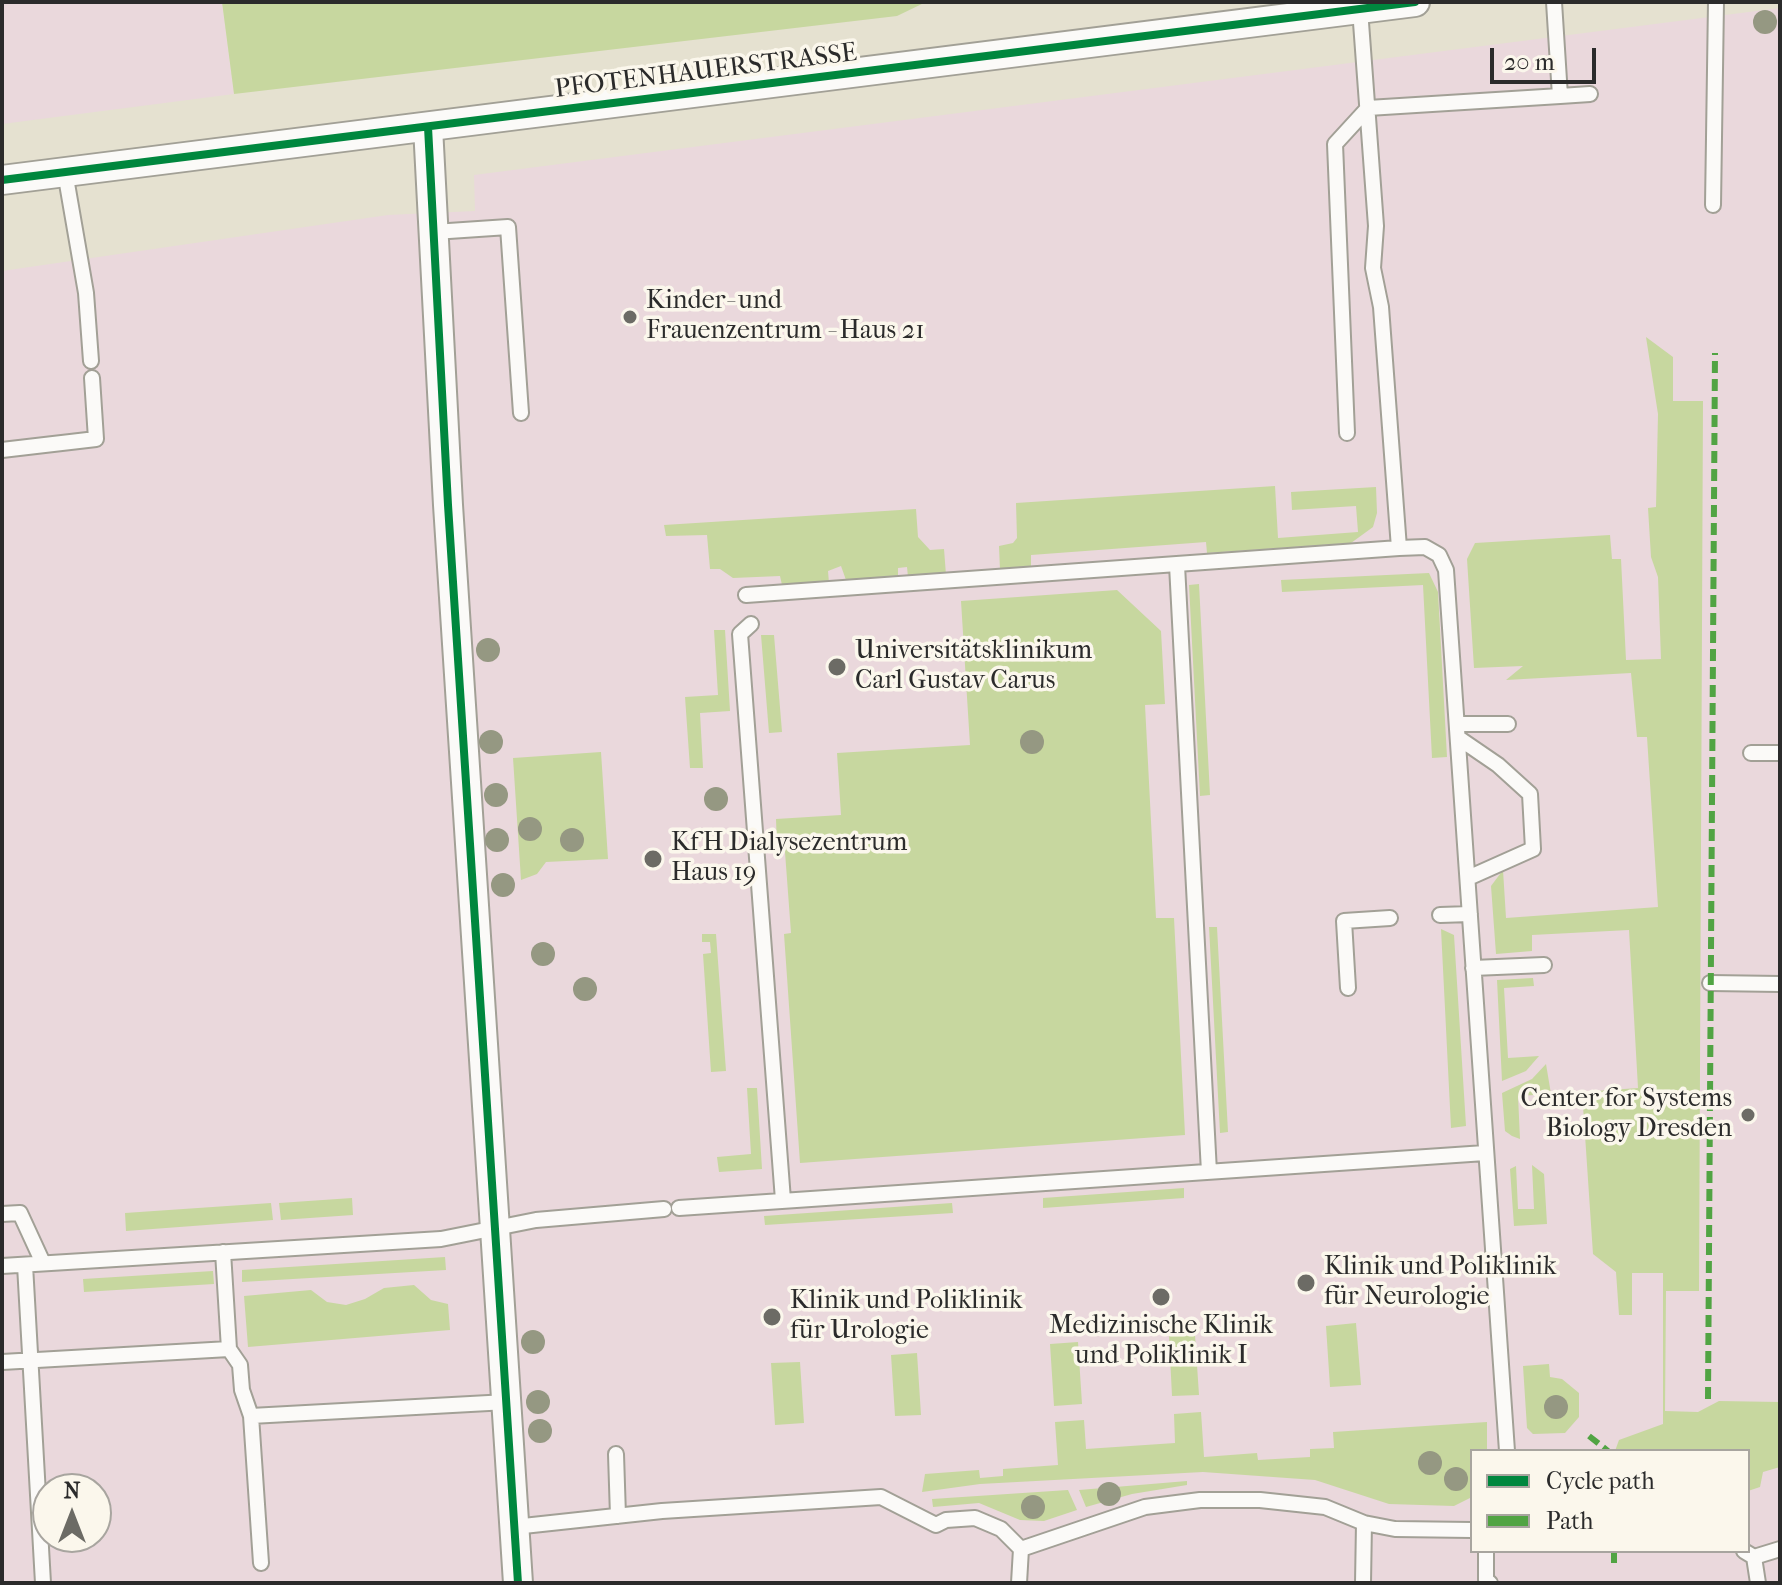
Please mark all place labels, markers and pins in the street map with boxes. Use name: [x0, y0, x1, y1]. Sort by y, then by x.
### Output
place label: Kinder- und Frauenzentrum - Haus 21: [646, 286, 924, 348]
marker: Kinder- und Frauenzentrum - Haus 21: [621, 308, 639, 326]
place label: Universitätsklinikum Carl Gustav Carus: [855, 636, 1092, 698]
marker: Universitätsklinikum Carl Gustav Carus: [826, 656, 848, 678]
place label: KfH Dialysezentrum Haus 19: [671, 828, 907, 890]
marker: KfH Dialysezentrum Haus 19: [642, 848, 664, 870]
place label: Center for Systems Biology Dresden: [1521, 1084, 1732, 1146]
marker: Center for Systems Biology Dresden: [1739, 1106, 1757, 1124]
place label: Klinik und Poliklinik für Neurologie: [1324, 1252, 1556, 1314]
marker: Klinik und Poliklinik für Neurologie: [1295, 1272, 1317, 1294]
place label: Klinik und Poliklinik für Urologie: [790, 1286, 1022, 1348]
marker: Medizinische Klinik und Poliklinik I: [1150, 1286, 1172, 1308]
marker: Klinik und Poliklinik für Urologie: [761, 1306, 783, 1328]
place label: Medizinische Klinik und Poliklinik I: [1049, 1311, 1273, 1372]

